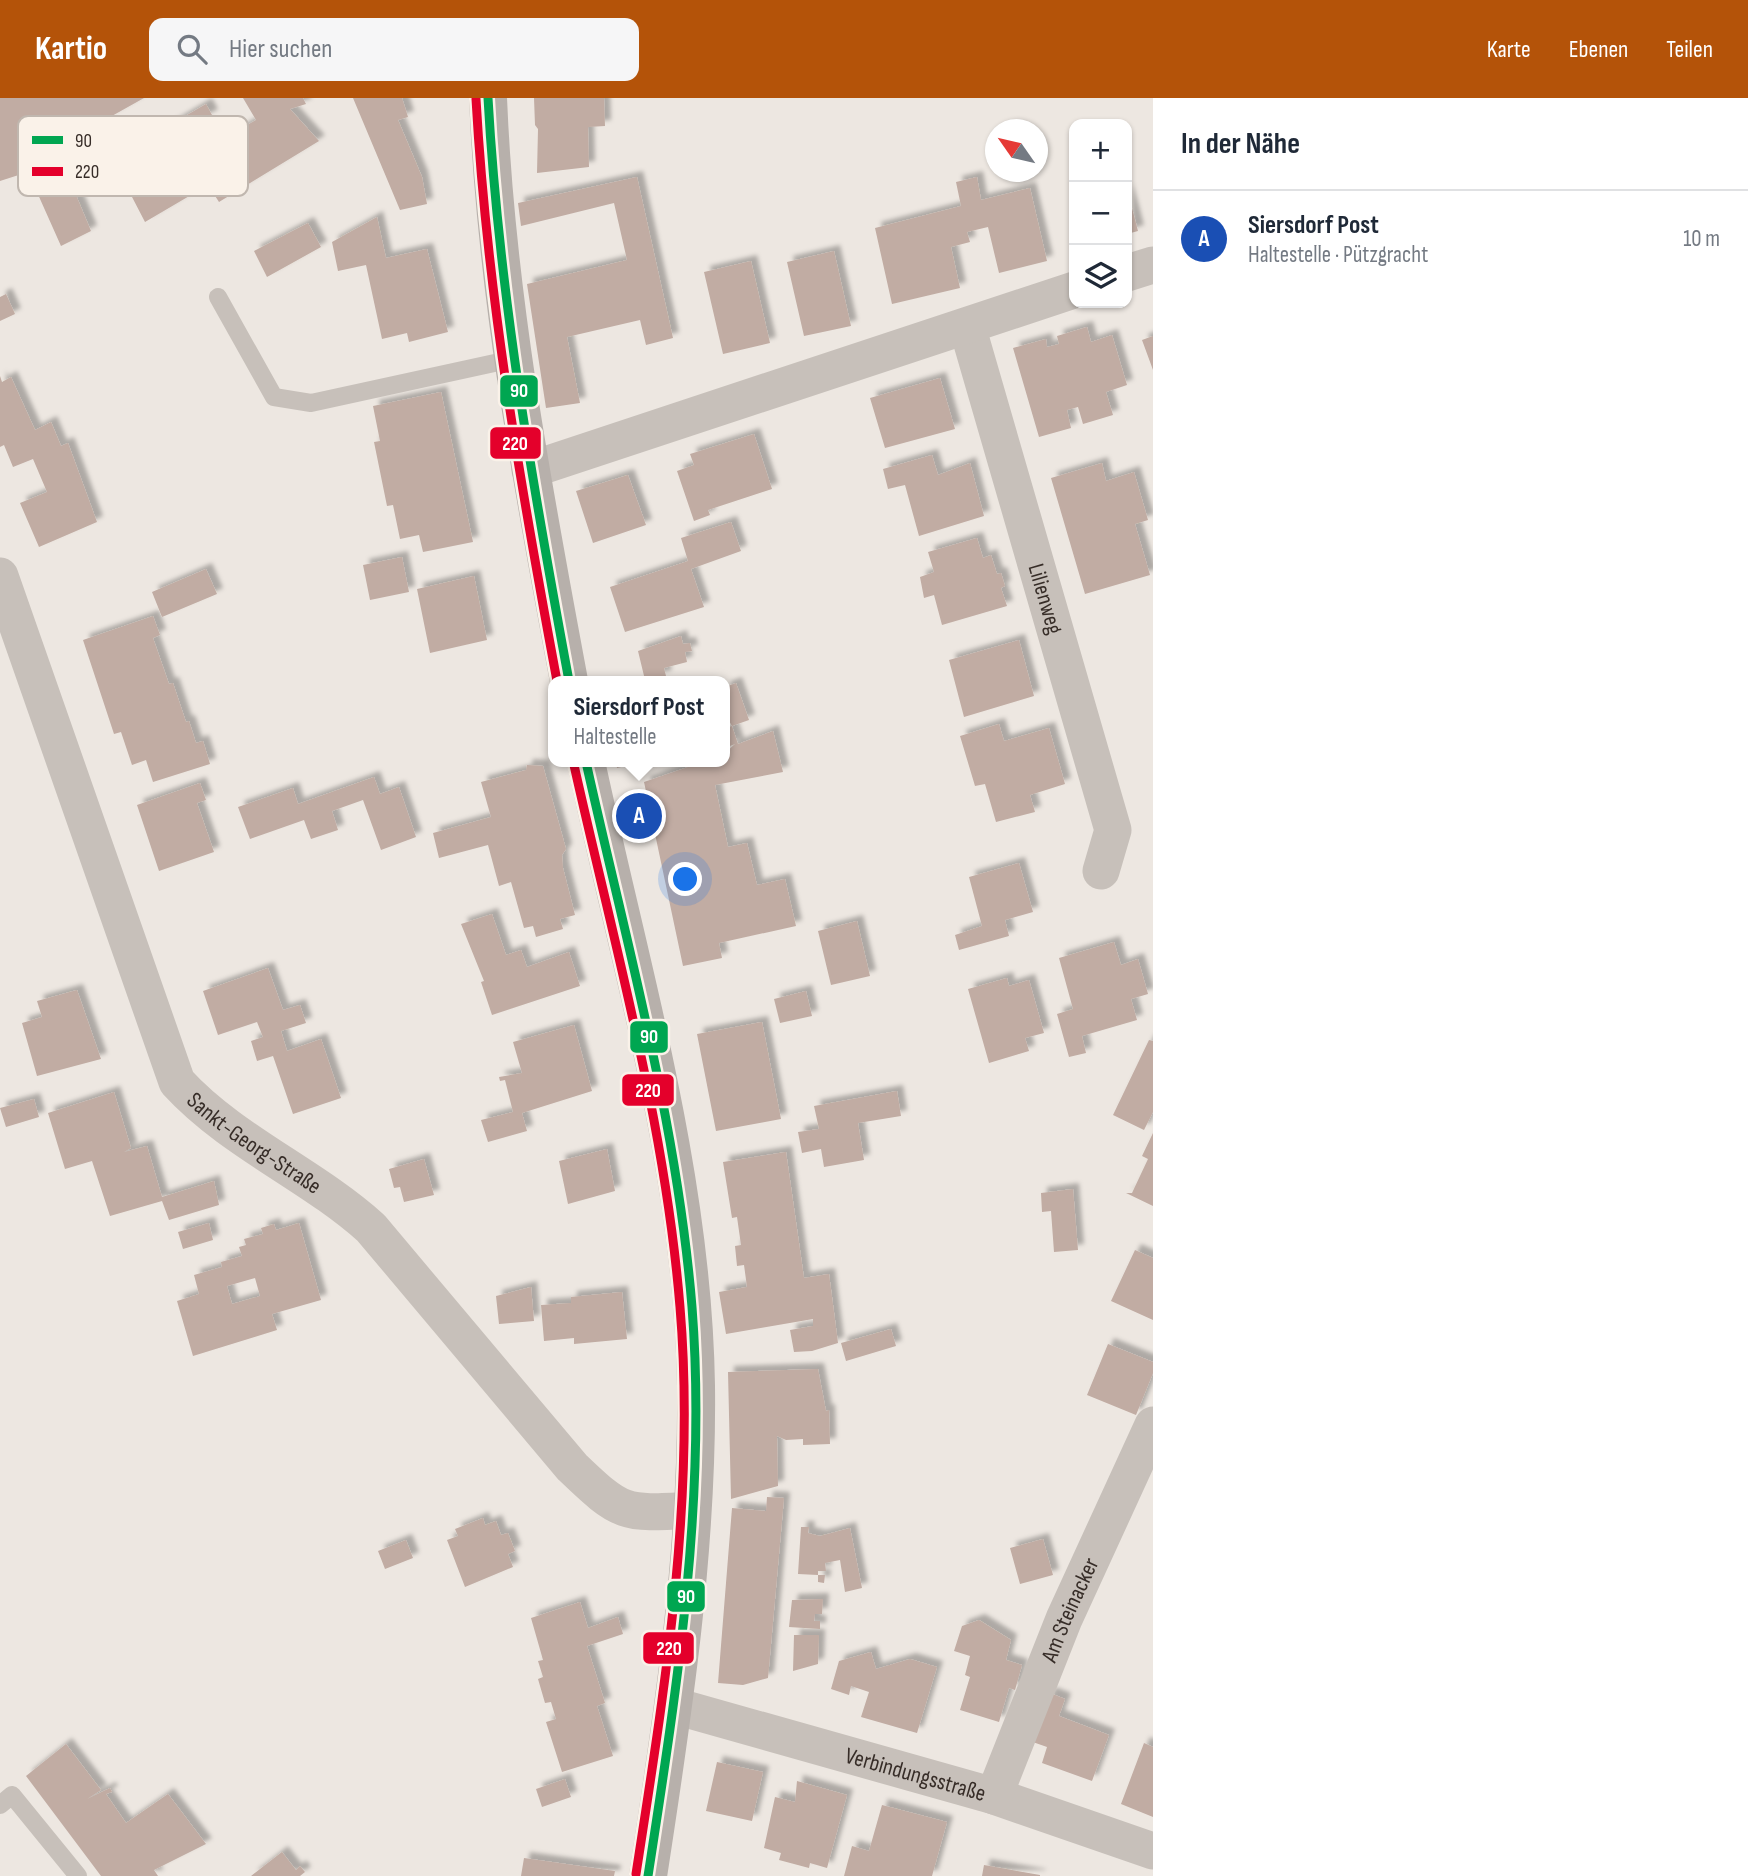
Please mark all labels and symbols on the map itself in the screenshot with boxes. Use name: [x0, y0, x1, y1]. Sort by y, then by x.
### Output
legend: [18, 116, 248, 196]
north arrow: [985, 119, 1048, 182]
text: 90: [75, 130, 92, 153]
text: 220: [75, 161, 99, 184]
line badge: 90: [499, 374, 539, 408]
text: 90: [510, 380, 528, 403]
line badge: 220: [489, 426, 542, 460]
text: 220: [502, 433, 528, 456]
street label: Lilienweg: [1022, 560, 1069, 638]
pin: A: [616, 790, 662, 842]
your location: [668, 862, 702, 896]
line badge: 90: [629, 1020, 669, 1054]
text: 90: [640, 1026, 658, 1049]
line badge: 220: [621, 1073, 675, 1107]
text: 220: [635, 1080, 661, 1103]
street label: Sankt-Georg-Straße: [181, 1087, 327, 1201]
street label: Am Steinacker: [1035, 1553, 1105, 1667]
line badge: 90: [666, 1580, 706, 1613]
text: 90: [677, 1586, 695, 1609]
line badge: 220: [642, 1631, 695, 1665]
text: 220: [656, 1638, 682, 1661]
street label: Verbindungsstraße: [842, 1742, 989, 1808]

